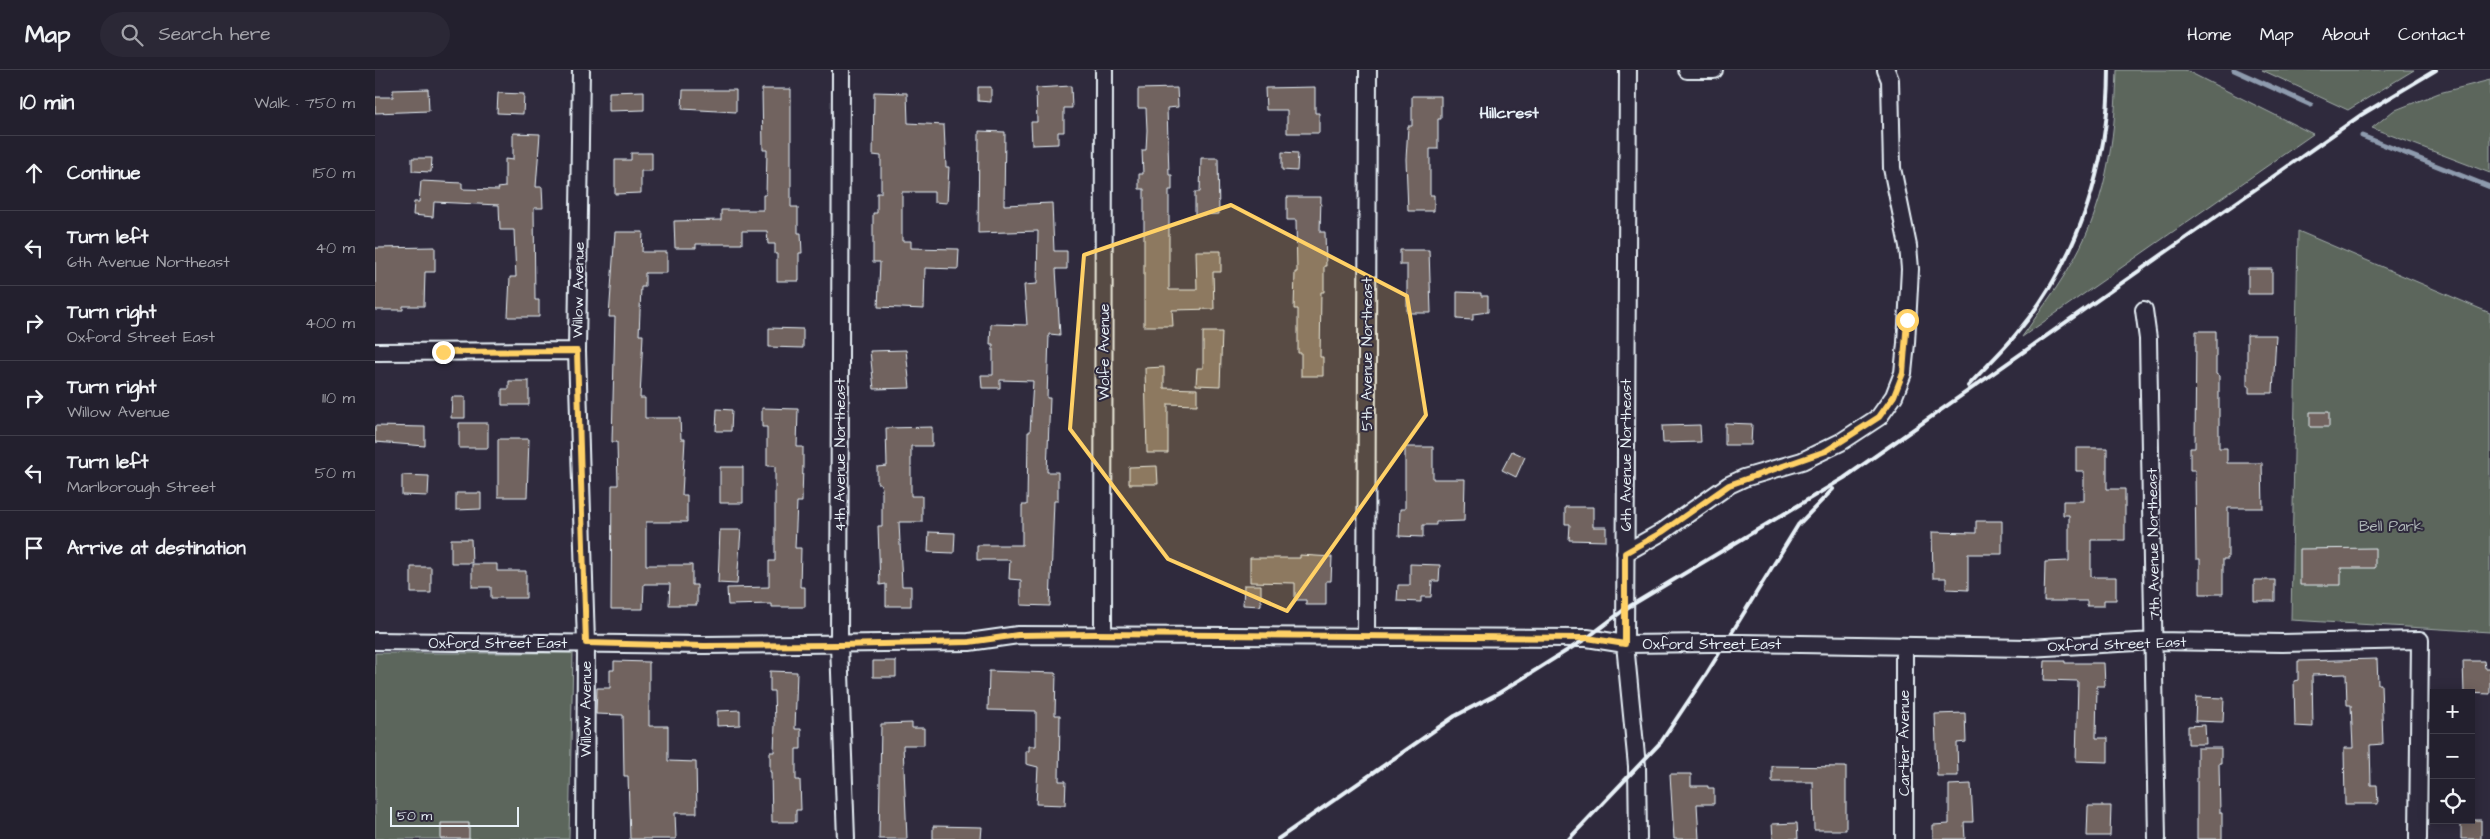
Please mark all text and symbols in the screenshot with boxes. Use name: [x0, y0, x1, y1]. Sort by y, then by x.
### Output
search box: [100, 12, 450, 57]
text: Map: [25, 18, 70, 52]
icon: search: [118, 21, 146, 49]
text: Search here: [158, 21, 271, 48]
text: Home: [2187, 22, 2232, 47]
text: Map: [2260, 22, 2294, 47]
text: About: [2322, 22, 2370, 47]
text: Contact: [2398, 22, 2465, 47]
text: 10 min: [20, 88, 74, 117]
text: Walk · 750 m: [254, 92, 355, 114]
district label: Hillcrest: [1479, 102, 1539, 124]
icon: ahead: [20, 159, 48, 187]
text: Continue: [67, 160, 141, 187]
text: 150 m: [313, 162, 355, 184]
text: Turn left: [67, 224, 148, 251]
icon: left: [20, 234, 48, 262]
text: 40 m: [315, 237, 355, 259]
street label: Willow Avenue: [567, 242, 590, 338]
text: 6th Avenue Northeast: [67, 251, 230, 273]
street label: 5th Avenue Northeast: [1357, 277, 1378, 431]
text: Turn right: [67, 299, 156, 326]
street label: Wolfe Avenue: [1094, 304, 1115, 400]
icon: right: [20, 309, 48, 337]
route start: [1896, 309, 1919, 332]
text: 400 m: [305, 312, 355, 334]
text: Oxford Street East: [67, 326, 215, 348]
route end: [432, 341, 455, 364]
text: Turn right: [67, 374, 156, 401]
street label: 4th Avenue Northeast: [830, 378, 851, 532]
street label: 6th Avenue Northeast: [1616, 379, 1637, 531]
icon: right: [20, 384, 48, 412]
text: 110 m: [322, 387, 355, 409]
text: Willow Avenue: [67, 401, 170, 423]
text: Turn left: [67, 449, 148, 476]
icon: left: [20, 459, 48, 487]
text: 50 m: [315, 462, 355, 484]
street label: 7th Avenue Northeast: [2142, 468, 2165, 620]
text: Marlborough Street: [67, 476, 216, 498]
park label: Bell Park: [2359, 516, 2423, 537]
icon: arrive: [20, 534, 48, 562]
text: Arrive at destination: [67, 535, 246, 562]
street label: Oxford Street East: [2047, 632, 2187, 657]
street label: Oxford Street East: [429, 633, 567, 654]
street label: Oxford Street East: [1643, 634, 1781, 655]
street label: Willow Avenue: [576, 661, 597, 757]
map controls: [2430, 689, 2475, 824]
button: +: [2430, 689, 2475, 734]
street label: Cartier Avenue: [1894, 690, 1915, 796]
button: −: [2430, 734, 2475, 779]
button: locate: [2430, 779, 2475, 824]
scale bar: [390, 804, 519, 827]
text: 50 m: [397, 806, 432, 826]

